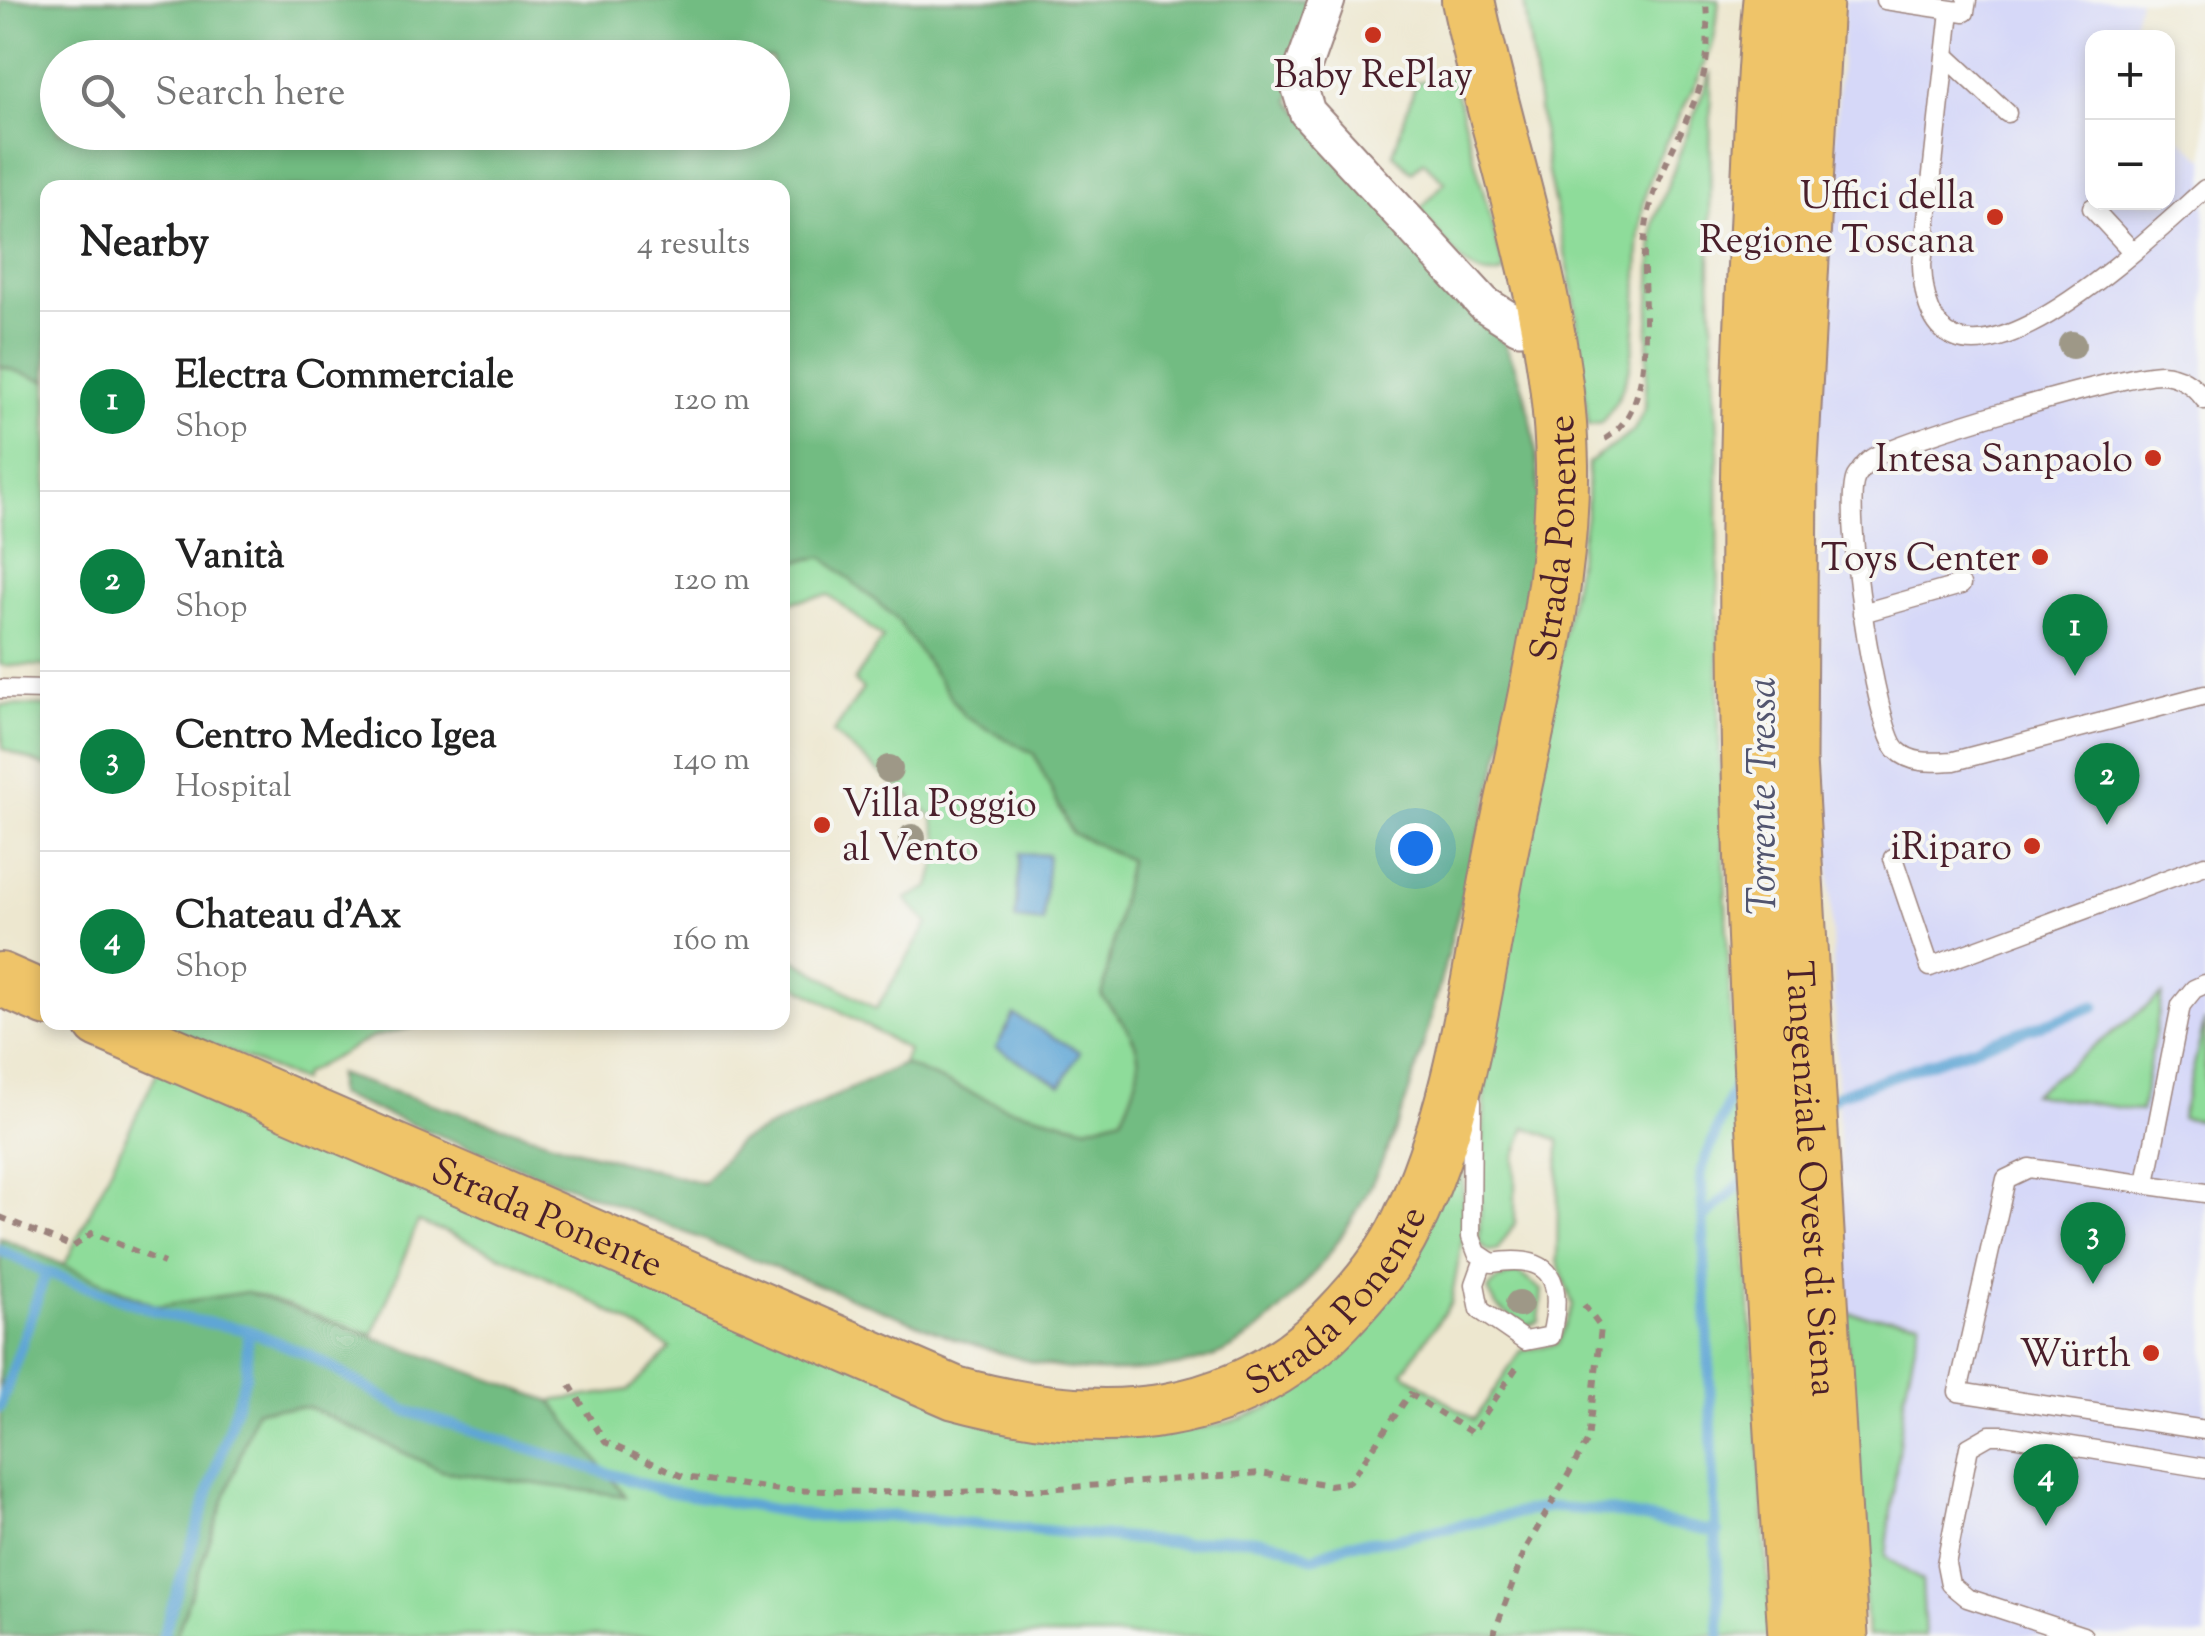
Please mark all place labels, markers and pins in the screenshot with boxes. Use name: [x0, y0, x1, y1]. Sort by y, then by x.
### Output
marker: Baby RePlay: [1362, 24, 1384, 46]
place label: Baby RePlay: [1273, 51, 1473, 105]
place label: Uffici della Regione Toscana: [1700, 172, 1975, 270]
marker: Uffici della Regione Toscana: [1984, 206, 2006, 228]
place label: Intesa Sanpaolo: [1875, 435, 2133, 489]
marker: Intesa Sanpaolo: [2142, 447, 2164, 469]
place label: Toys Center: [1821, 534, 2020, 588]
marker: Toys Center: [2029, 546, 2051, 568]
pin: 1: [2042, 594, 2108, 676]
pin: 2: [2074, 742, 2140, 825]
place label: Villa Poggio al Vento: [842, 780, 1037, 878]
marker: Villa Poggio al Vento: [811, 814, 833, 836]
place label: iRiparo: [1890, 823, 2012, 877]
marker: iRiparo: [2021, 835, 2043, 857]
pin: 3: [2060, 1202, 2126, 1284]
place label: Würth: [2020, 1330, 2131, 1384]
marker: Würth: [2140, 1342, 2162, 1364]
pin: 4: [2014, 1444, 2078, 1526]

